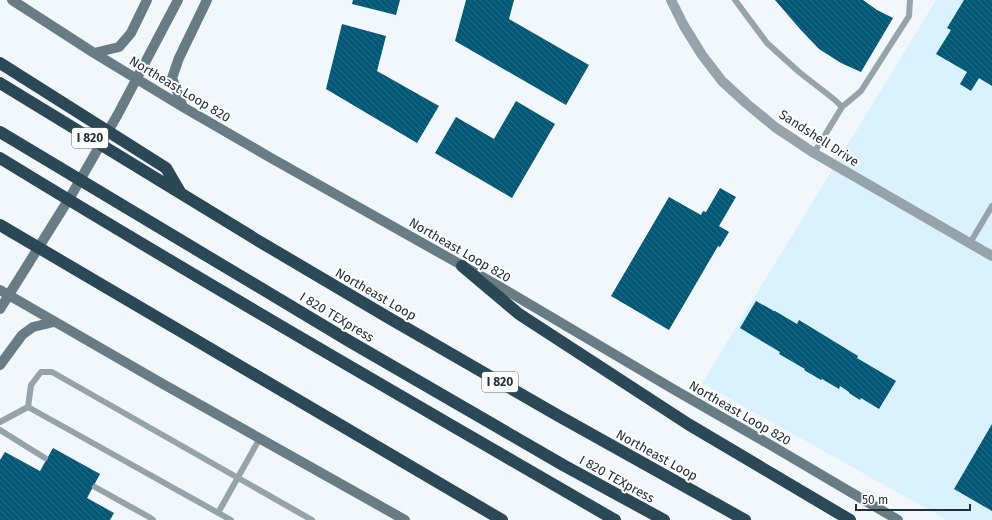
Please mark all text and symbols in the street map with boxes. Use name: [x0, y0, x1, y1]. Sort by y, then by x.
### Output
street label: Northeast Loop 820: [127, 53, 233, 125]
street label: Sandshell Drive: [776, 107, 862, 169]
road number: I 820: [72, 128, 108, 148]
street label: Northeast Loop 820: [406, 215, 514, 285]
street label: Northeast Loop: [333, 265, 419, 323]
street label: I 820 TEXpress: [297, 289, 377, 345]
road number: I 820: [482, 372, 518, 392]
street label: Northeast Loop 820: [686, 378, 794, 448]
street label: Northeast Loop: [614, 426, 700, 484]
street label: I 820 TEXpress: [577, 452, 657, 506]
scale bar: [856, 486, 970, 512]
text: 50 m: [862, 493, 888, 507]

